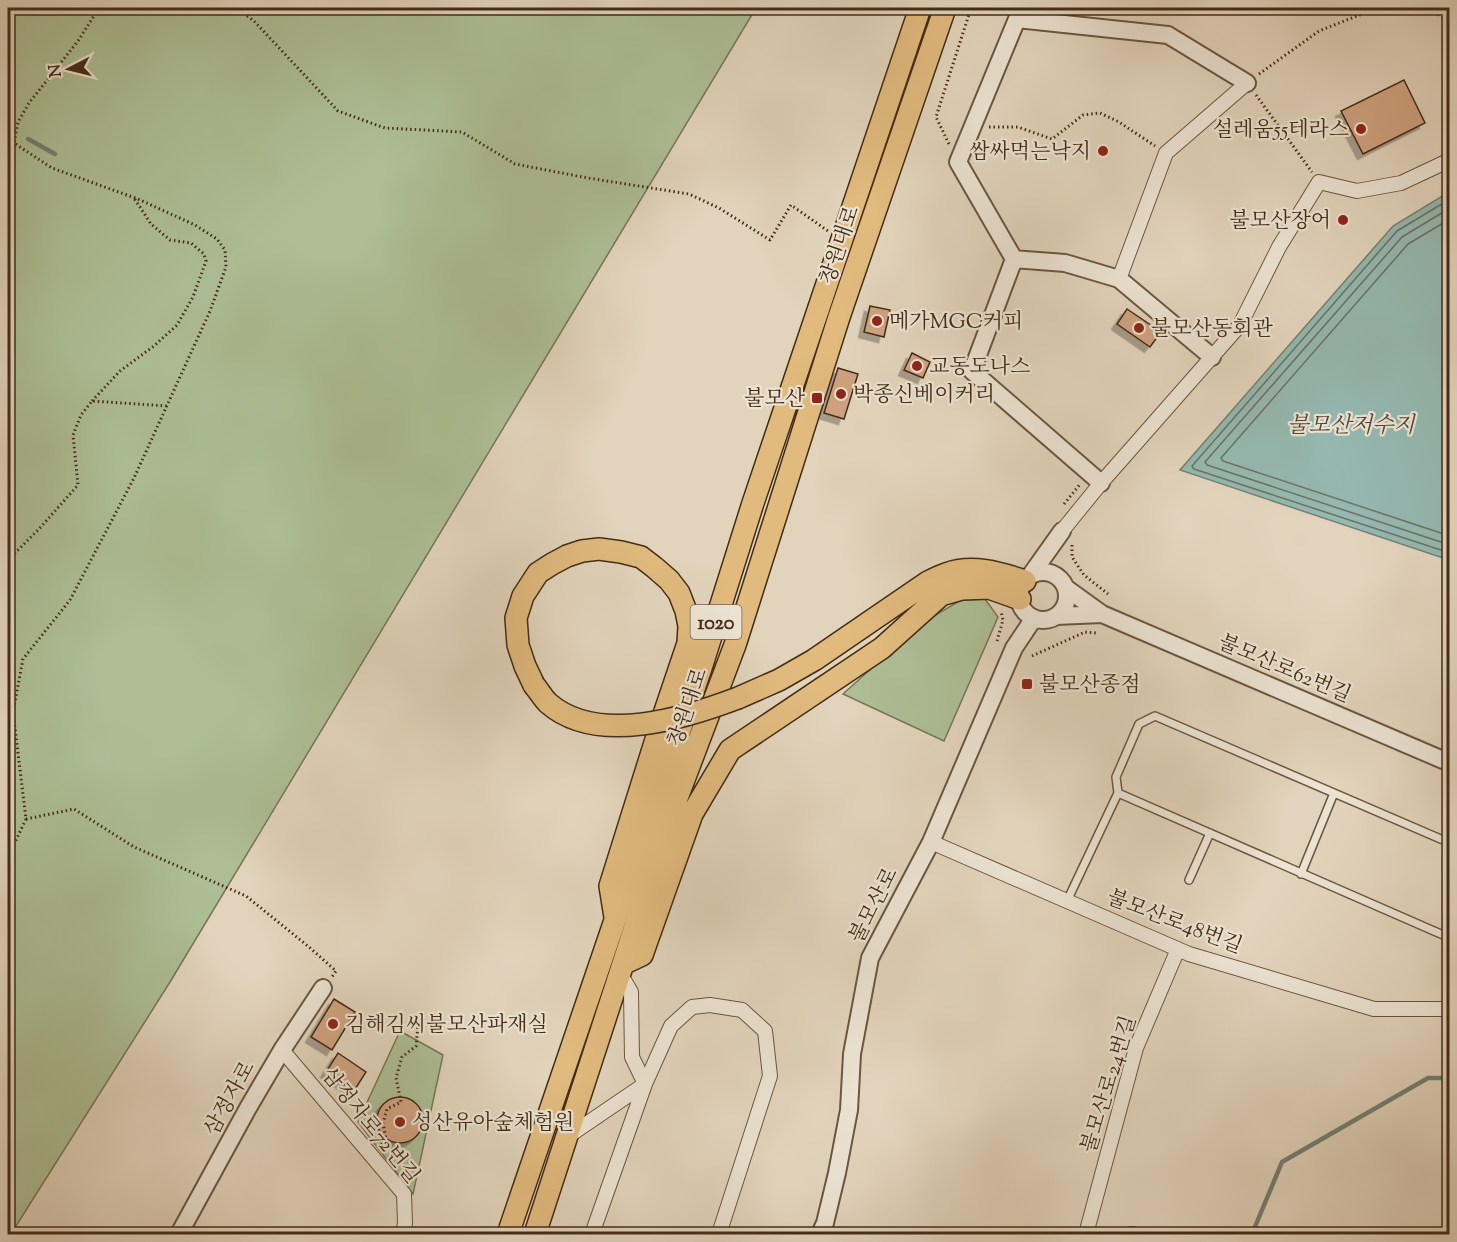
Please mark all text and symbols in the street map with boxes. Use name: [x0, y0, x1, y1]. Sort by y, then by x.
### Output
north arrow: [39, 39, 99, 99]
text: N: [44, 63, 69, 78]
place label: 설레움55테라스: [1213, 116, 1349, 146]
marker: 설레움55테라스: [1354, 122, 1368, 136]
place label: 쌈싸먹는낙지: [969, 138, 1091, 168]
marker: 쌈싸먹는낙지: [1096, 144, 1110, 158]
street label: 창원대로: [813, 202, 868, 289]
place label: 불모산장어: [1230, 207, 1331, 237]
marker: 불모산장어: [1336, 213, 1350, 227]
place label: 메가MGC커피: [889, 308, 1023, 338]
marker: 메가MGC커피: [870, 314, 884, 328]
place label: 불모산동회관: [1151, 315, 1273, 345]
marker: 불모산동회관: [1132, 321, 1146, 335]
place label: 교동도나스: [929, 353, 1030, 383]
marker: 교동도나스: [910, 359, 924, 373]
place label: 박종신베이커리: [853, 381, 995, 411]
place label: 불모산: [744, 385, 806, 415]
marker: 박종신베이커리: [834, 387, 848, 401]
marker: 불모산: [810, 391, 824, 405]
water label: 불모산저수지: [1287, 411, 1417, 443]
road number: 1020: [690, 605, 742, 639]
street label: 불모산로62번길: [1213, 628, 1355, 711]
street label: 창원대로: [661, 664, 716, 751]
place label: 불모산종점: [1039, 671, 1140, 701]
marker: 불모산종점: [1020, 677, 1034, 691]
street label: 불모산로: [843, 863, 907, 949]
street label: 불모산로48번길: [1102, 883, 1246, 962]
place label: 김해김씨불모산파재실: [345, 1011, 548, 1041]
street label: 불모산로24번길: [1075, 1012, 1145, 1157]
marker: 김해김씨불모산파재실: [326, 1017, 340, 1031]
street label: 삼정자로: [198, 1056, 264, 1142]
street label: 삼정자로72번길: [313, 1062, 426, 1191]
place label: 성산유아숲체험원: [412, 1109, 574, 1139]
marker: 성산유아숲체험원: [393, 1115, 407, 1129]

